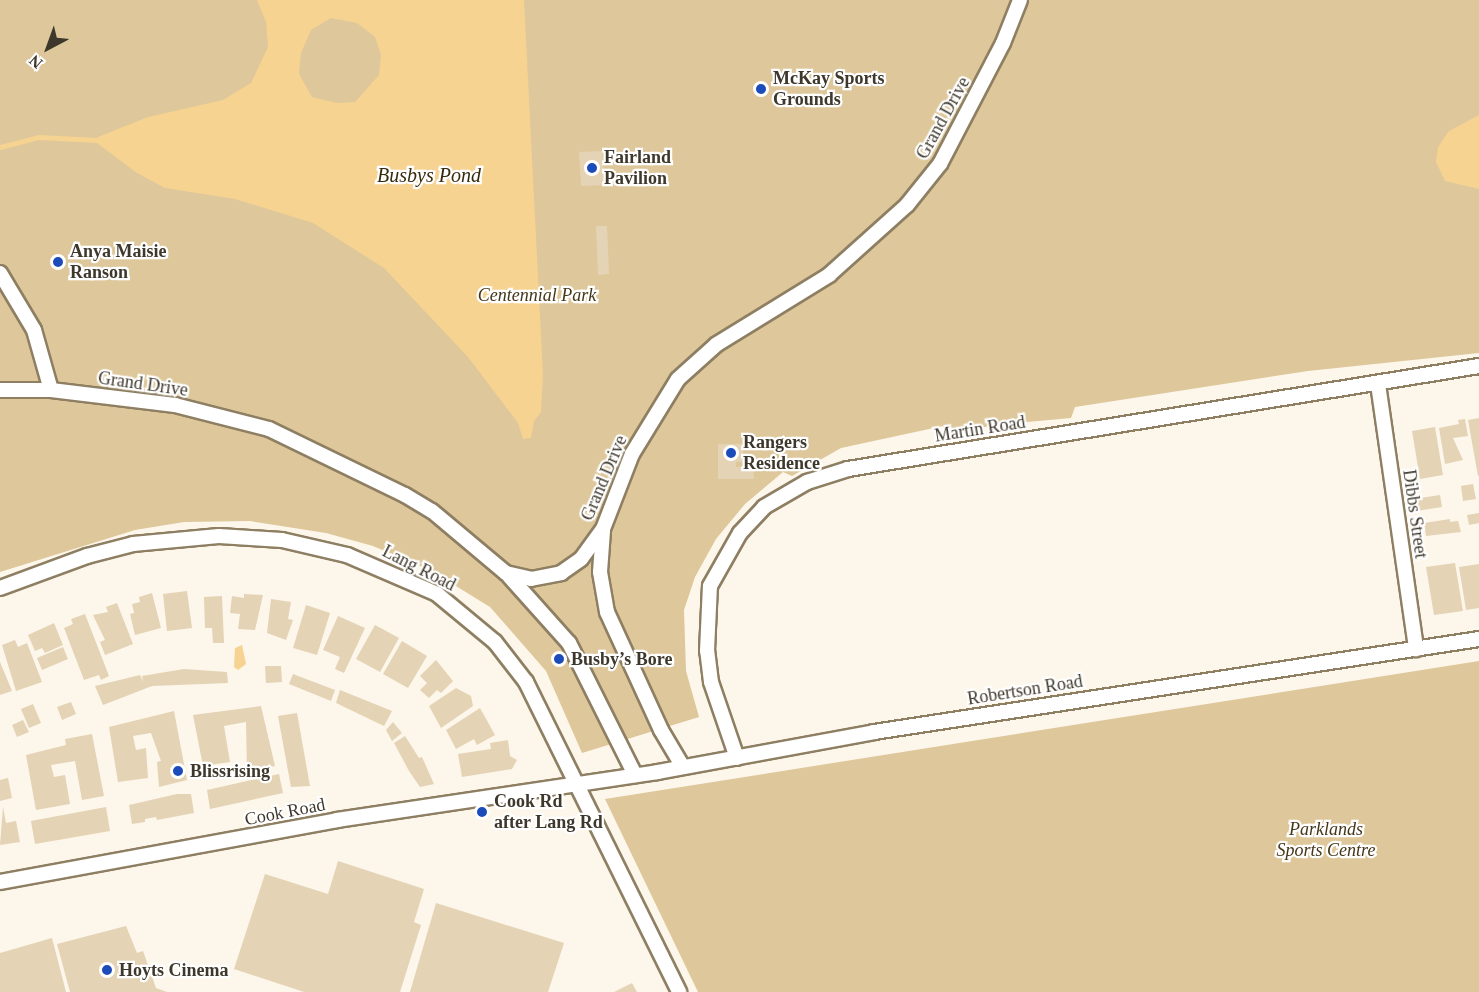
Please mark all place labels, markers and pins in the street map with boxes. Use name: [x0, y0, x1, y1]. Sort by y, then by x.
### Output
place label: McKay Sports Grounds: [773, 68, 884, 110]
marker: McKay Sports Grounds: [754, 82, 768, 96]
place label: Fairland Pavilion: [604, 147, 671, 190]
marker: Fairland Pavilion: [585, 161, 599, 175]
place label: Anya Maisie Ranson: [70, 241, 166, 284]
marker: Anya Maisie Ranson: [51, 255, 65, 269]
place label: Rangers Residence: [743, 432, 820, 474]
marker: Rangers Residence: [724, 446, 738, 460]
place label: Busby’s Bore: [571, 648, 673, 670]
marker: Busby’s Bore: [552, 652, 566, 666]
place label: Blissrising: [190, 760, 270, 782]
marker: Blissrising: [171, 764, 185, 778]
place label: Cook Rd after Lang Rd: [494, 791, 603, 834]
marker: Cook Rd after Lang Rd: [475, 805, 489, 819]
place label: Hoyts Cinema: [119, 959, 228, 981]
marker: Hoyts Cinema: [100, 963, 114, 977]

